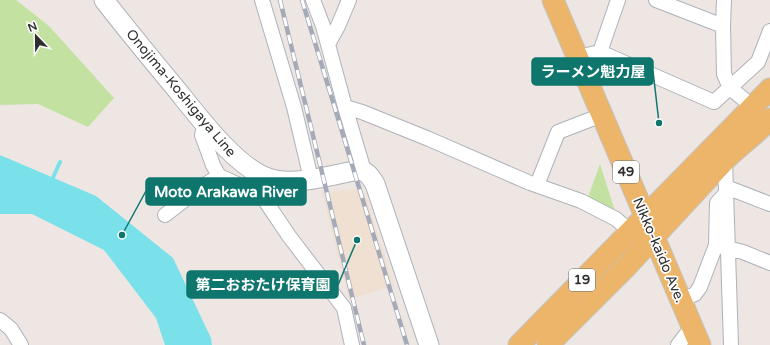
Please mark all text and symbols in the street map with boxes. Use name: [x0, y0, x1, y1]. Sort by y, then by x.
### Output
north arrow: [16, 16, 56, 56]
text: N: [26, 20, 39, 35]
street label: Onojima-Koshigaya Line: [122, 26, 240, 161]
callout: ラーメン魁力屋: [532, 58, 653, 85]
text: ラーメン魁力屋: [541, 63, 645, 81]
road number: 49: [613, 161, 639, 183]
callout: Moto Arakawa River: [146, 178, 306, 205]
text: Moto Arakawa River: [154, 183, 298, 201]
street label: Nikko-kaido Ave.: [629, 195, 689, 305]
road number: 19: [569, 269, 595, 291]
callout: 第二おおたけ保育園: [187, 271, 338, 298]
text: 第二おおたけ保育園: [195, 276, 331, 294]

